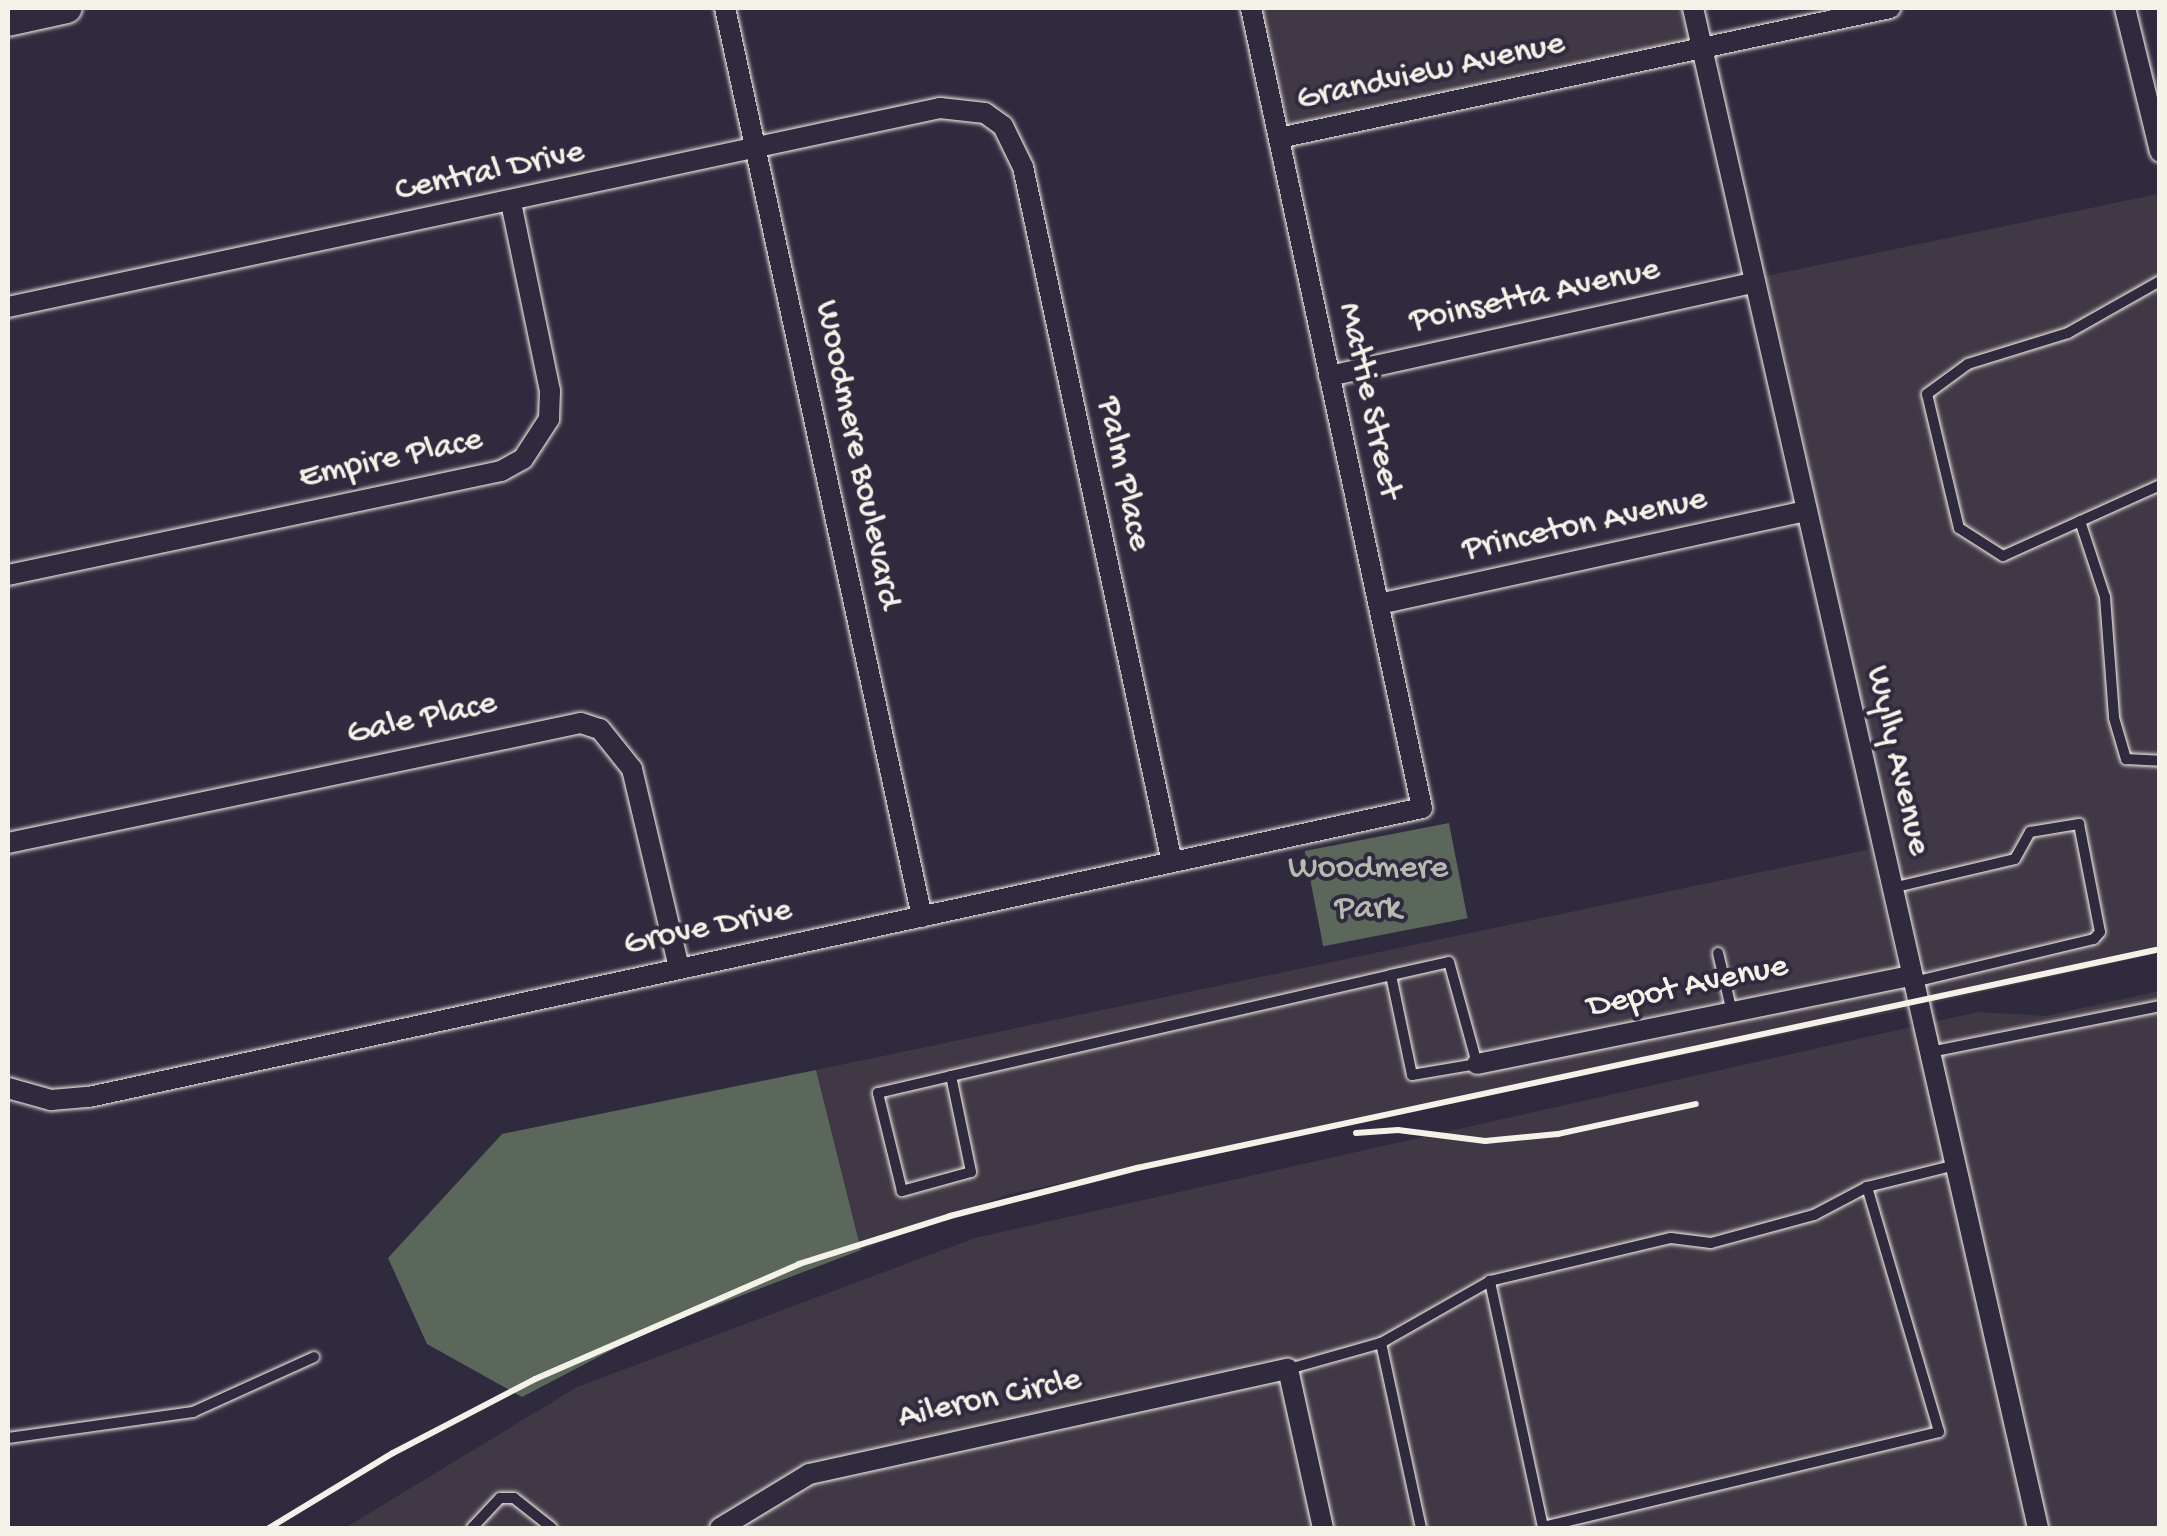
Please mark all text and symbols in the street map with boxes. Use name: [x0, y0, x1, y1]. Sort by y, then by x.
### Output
street label: Grandview Avenue: [1293, 24, 1569, 122]
street label: Central Drive: [392, 132, 588, 214]
street label: Poinsetta Avenue: [1406, 250, 1664, 344]
street label: Woodmere Boulevard: [803, 297, 909, 613]
street label: Mattie Street: [1327, 299, 1409, 503]
street label: Palm Place: [1085, 393, 1159, 555]
street label: Empire Place: [295, 420, 487, 500]
street label: Princeton Avenue: [1459, 480, 1711, 572]
street label: Wylly Avenue: [1854, 662, 1938, 860]
street label: Gale Place: [343, 684, 501, 756]
park label: Woodmere Park: [1288, 849, 1448, 931]
street label: Grove Drive: [620, 891, 796, 967]
street label: Depot Avenue: [1584, 946, 1792, 1030]
street label: Aileron Circle: [895, 1360, 1085, 1440]

